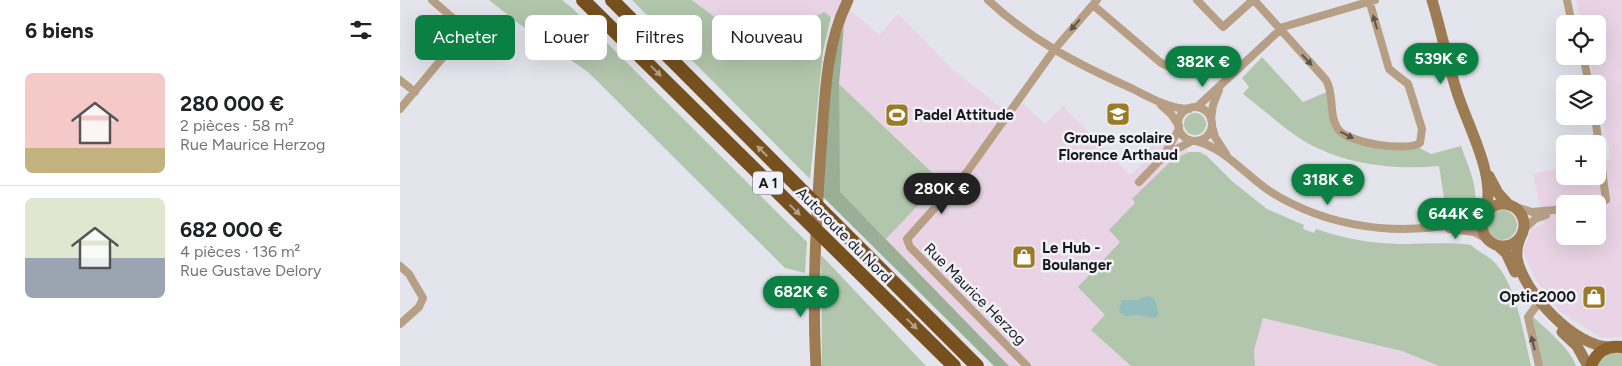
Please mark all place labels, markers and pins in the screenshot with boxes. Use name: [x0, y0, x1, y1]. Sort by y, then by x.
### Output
pin: 539K €: [1400, 42, 1482, 85]
pin: 382K €: [1162, 46, 1244, 88]
school or university icon: Groupe scolaire Florence Arthaud: [1105, 101, 1131, 127]
sports icon: Padel Attitude: [884, 102, 910, 128]
place label: Padel Attitude: [914, 106, 1015, 124]
place label: Groupe scolaire Florence Arthaud: [1058, 129, 1178, 164]
pin: 318K €: [1287, 164, 1369, 206]
pin: 280K €: [901, 172, 983, 215]
pin: 644K €: [1415, 198, 1497, 240]
place label: Le Hub - Boulanger: [1042, 239, 1112, 274]
shop icon: Le Hub - Boulanger: [1011, 244, 1037, 270]
pin: 682K €: [760, 276, 842, 318]
shop icon: Optic2000: [1581, 284, 1607, 310]
place label: Optic2000: [1499, 288, 1576, 306]

